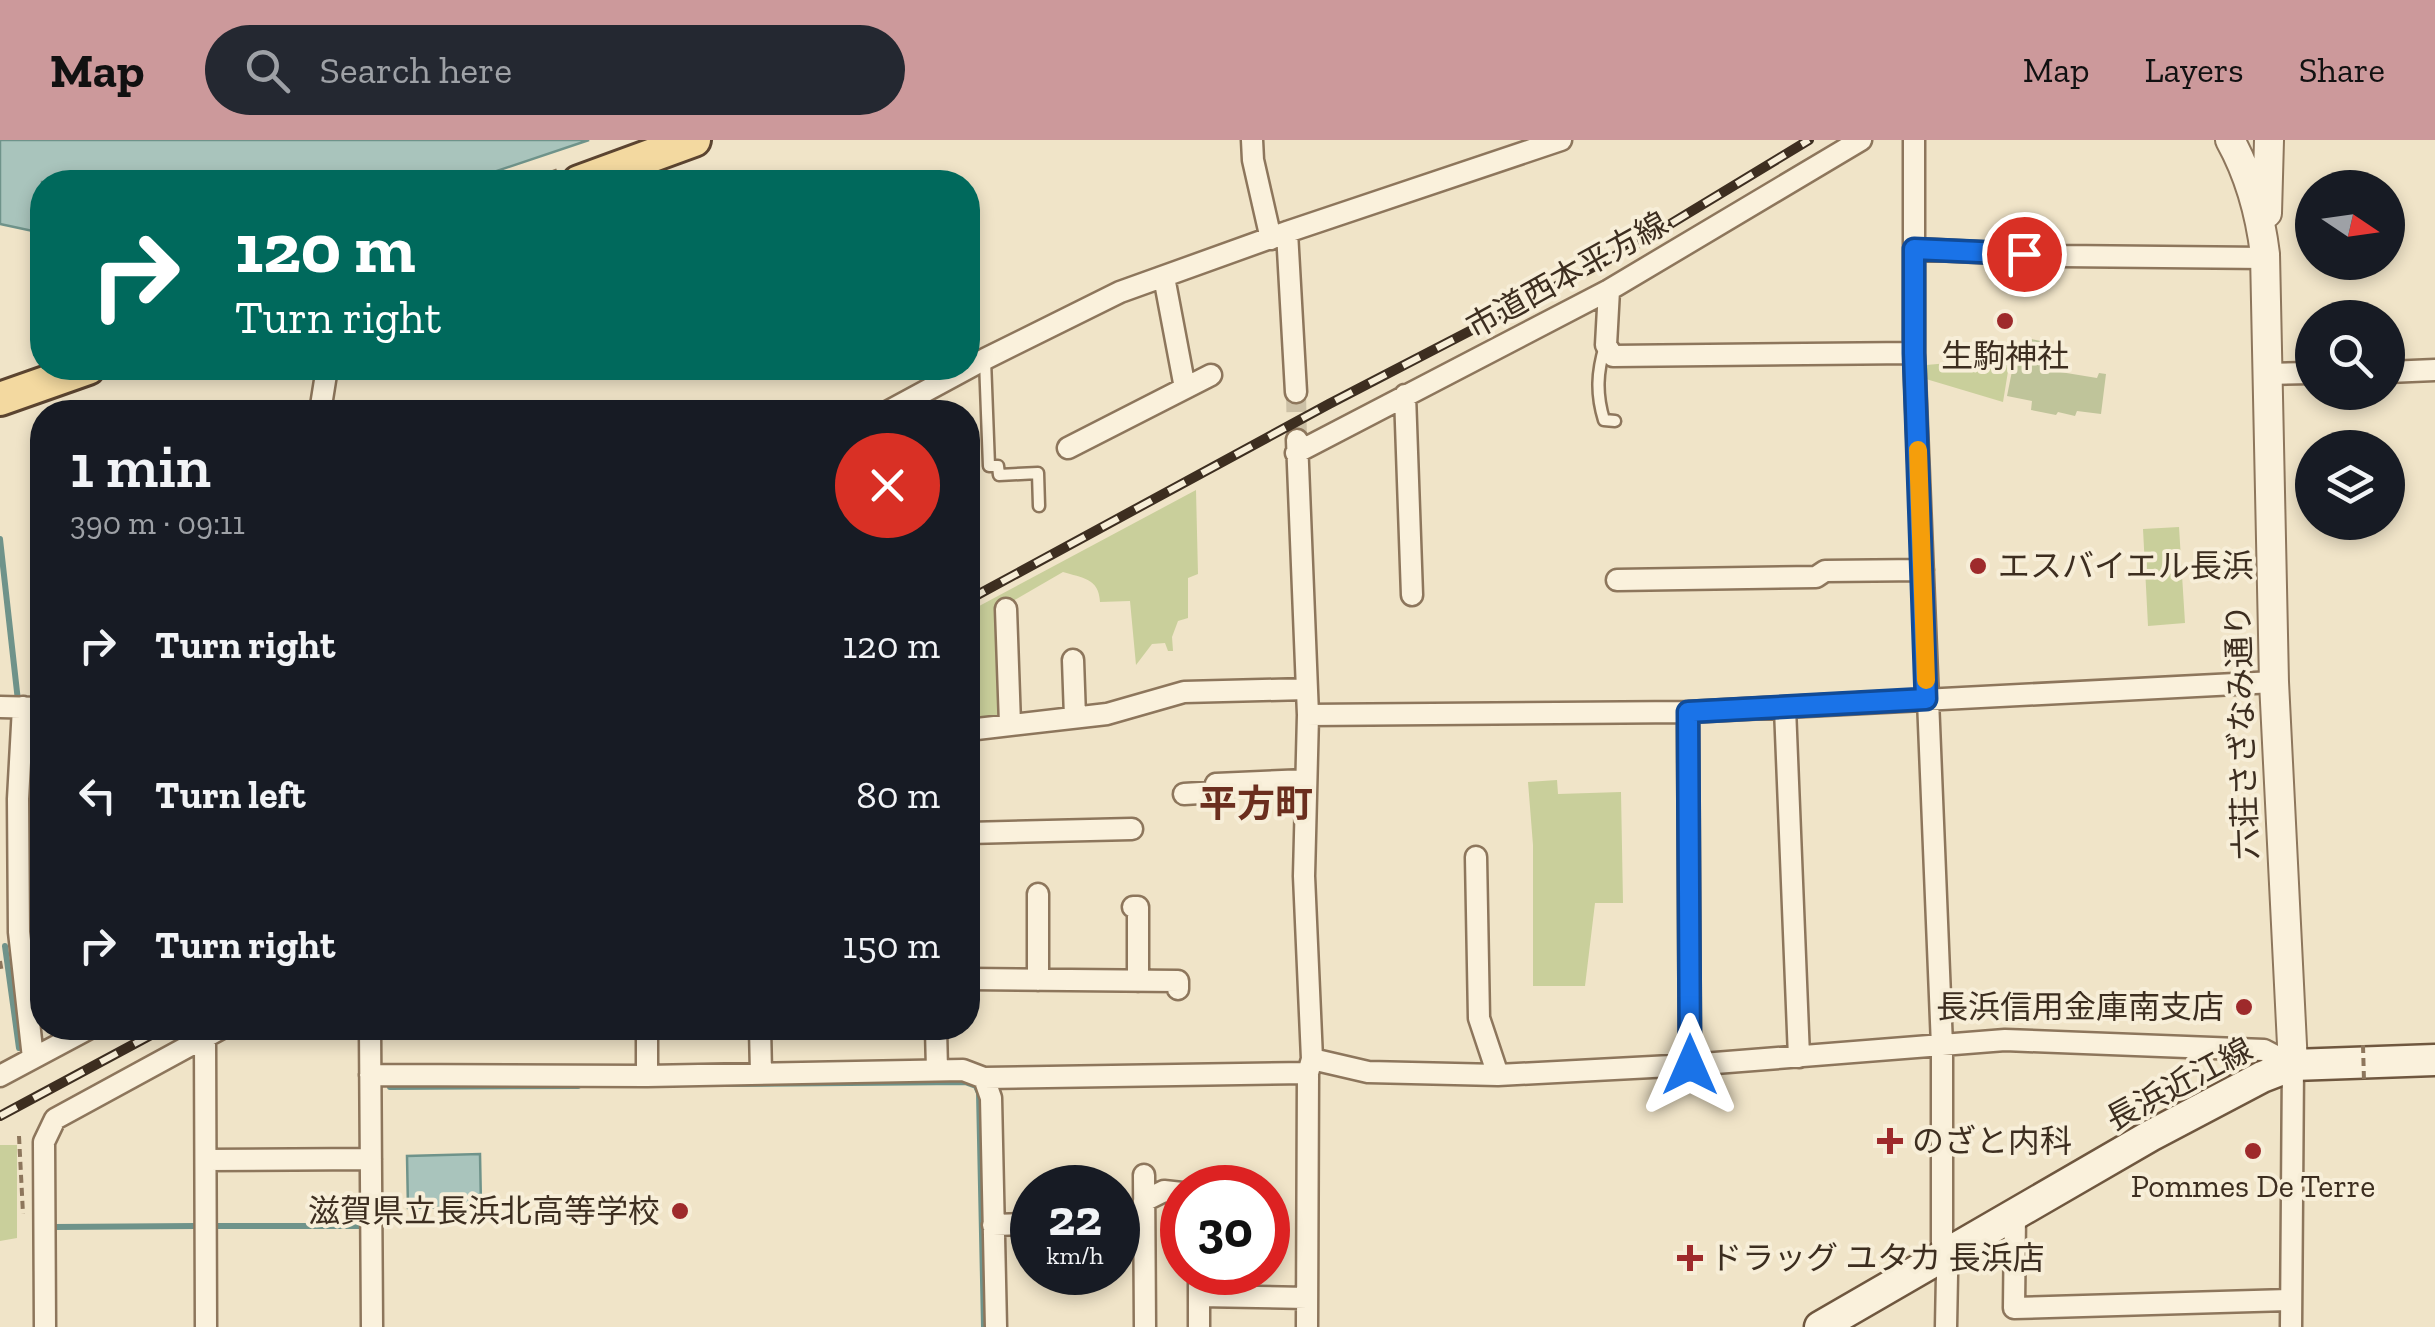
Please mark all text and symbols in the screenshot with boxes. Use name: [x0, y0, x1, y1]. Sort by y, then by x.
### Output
search box: [205, 25, 905, 115]
text: Map: [50, 42, 145, 99]
icon: search: [240, 43, 295, 98]
text: Search here: [320, 47, 512, 93]
text: Map: [2023, 49, 2090, 91]
text: Layers: [2145, 49, 2244, 91]
text: Share: [2299, 49, 2385, 91]
north arrow: [2295, 170, 2405, 280]
map controls: [2295, 170, 2405, 540]
street label: 市道西本平方線: [1460, 204, 1674, 346]
text: 120 m: [235, 206, 416, 290]
icon: right: [70, 210, 200, 340]
pin: [1982, 212, 2067, 297]
icon: arrive: [1997, 227, 2052, 282]
text: Turn right: [235, 291, 441, 345]
button: search: [2295, 300, 2405, 410]
marker: 生駒神社: [1994, 310, 2016, 332]
place label: 生駒神社: [1941, 337, 2069, 375]
text: 1 min: [70, 430, 211, 502]
button: layers: [2295, 430, 2405, 540]
button: close: [835, 433, 940, 538]
text: 390 m · 09:11: [70, 504, 245, 542]
place label: エスバイエル長浜: [1998, 547, 2254, 585]
marker: エスバイエル長浜: [1967, 555, 1989, 577]
street label: 六荘さざなみ通り: [2219, 603, 2265, 861]
icon: right: [70, 618, 125, 673]
text: Turn right: [155, 622, 335, 668]
text: 120 m: [842, 622, 940, 668]
icon: left: [70, 768, 125, 823]
text: Turn left: [155, 772, 306, 818]
text: 80 m: [856, 772, 940, 818]
district label: 平方町: [1199, 781, 1313, 827]
icon: right: [70, 918, 125, 973]
text: Turn right: [155, 922, 335, 968]
text: 150 m: [843, 922, 940, 968]
place label: 長浜信用金庫南支店: [1936, 988, 2224, 1026]
marker: 長浜信用金庫南支店: [2233, 996, 2255, 1018]
position arrow: [1638, 1013, 1742, 1117]
street label: 長浜近江線: [2099, 1030, 2259, 1138]
place label: のざと内科: [1912, 1122, 2072, 1160]
marker: のざと内科: [1877, 1128, 1903, 1154]
marker: Pommes De Terre: [2242, 1140, 2264, 1162]
speed limit sign: 30: [1160, 1165, 1290, 1295]
place label: Pommes De Terre: [2131, 1167, 2375, 1205]
text: 22: [1048, 1188, 1102, 1248]
place label: 滋賀県立長浜北高等学校: [308, 1192, 660, 1230]
marker: 滋賀県立長浜北高等学校: [669, 1200, 691, 1222]
place label: ドラッグ ユタカ 長浜店: [1710, 1239, 2045, 1277]
text: km/h: [1046, 1240, 1104, 1270]
marker: ドラッグ ユタカ 長浜店: [1679, 1247, 1701, 1269]

